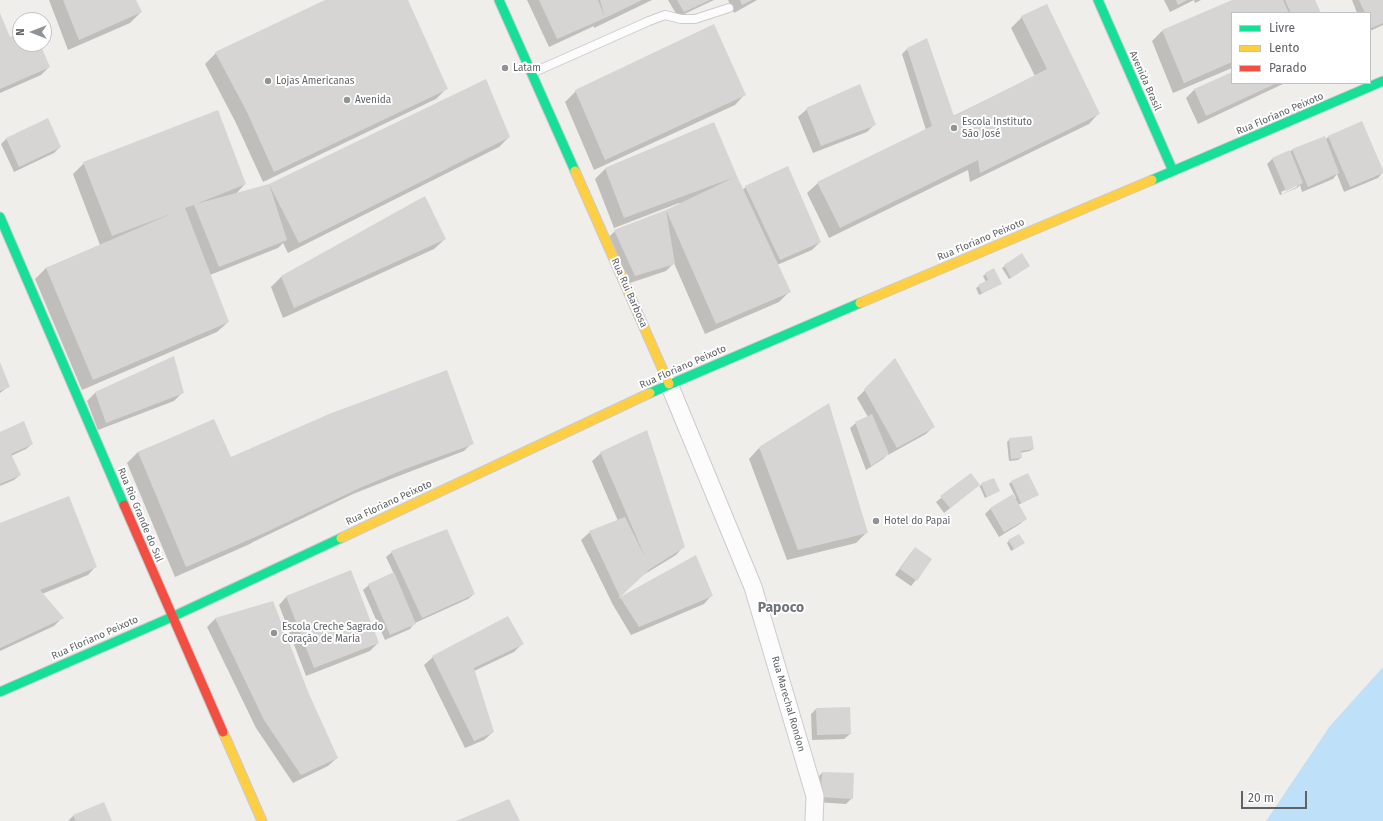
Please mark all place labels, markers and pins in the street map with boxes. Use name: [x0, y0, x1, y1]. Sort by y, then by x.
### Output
place label: Latam: [513, 62, 541, 74]
marker: Latam: [500, 63, 510, 73]
place label: Lojas Americanas: [276, 75, 354, 87]
marker: Lojas Americanas: [263, 76, 273, 86]
place label: Avenida: [355, 94, 391, 106]
marker: Avenida: [342, 95, 352, 105]
place label: Escola Instituto São José: [962, 116, 1032, 140]
marker: Escola Instituto São José: [949, 123, 959, 133]
place label: Hotel do Papai: [884, 515, 950, 527]
marker: Hotel do Papai: [871, 516, 881, 526]
place label: Escola Creche Sagrado Coração de Maria: [282, 621, 383, 644]
marker: Escola Creche Sagrado Coração de Maria: [269, 628, 279, 638]

